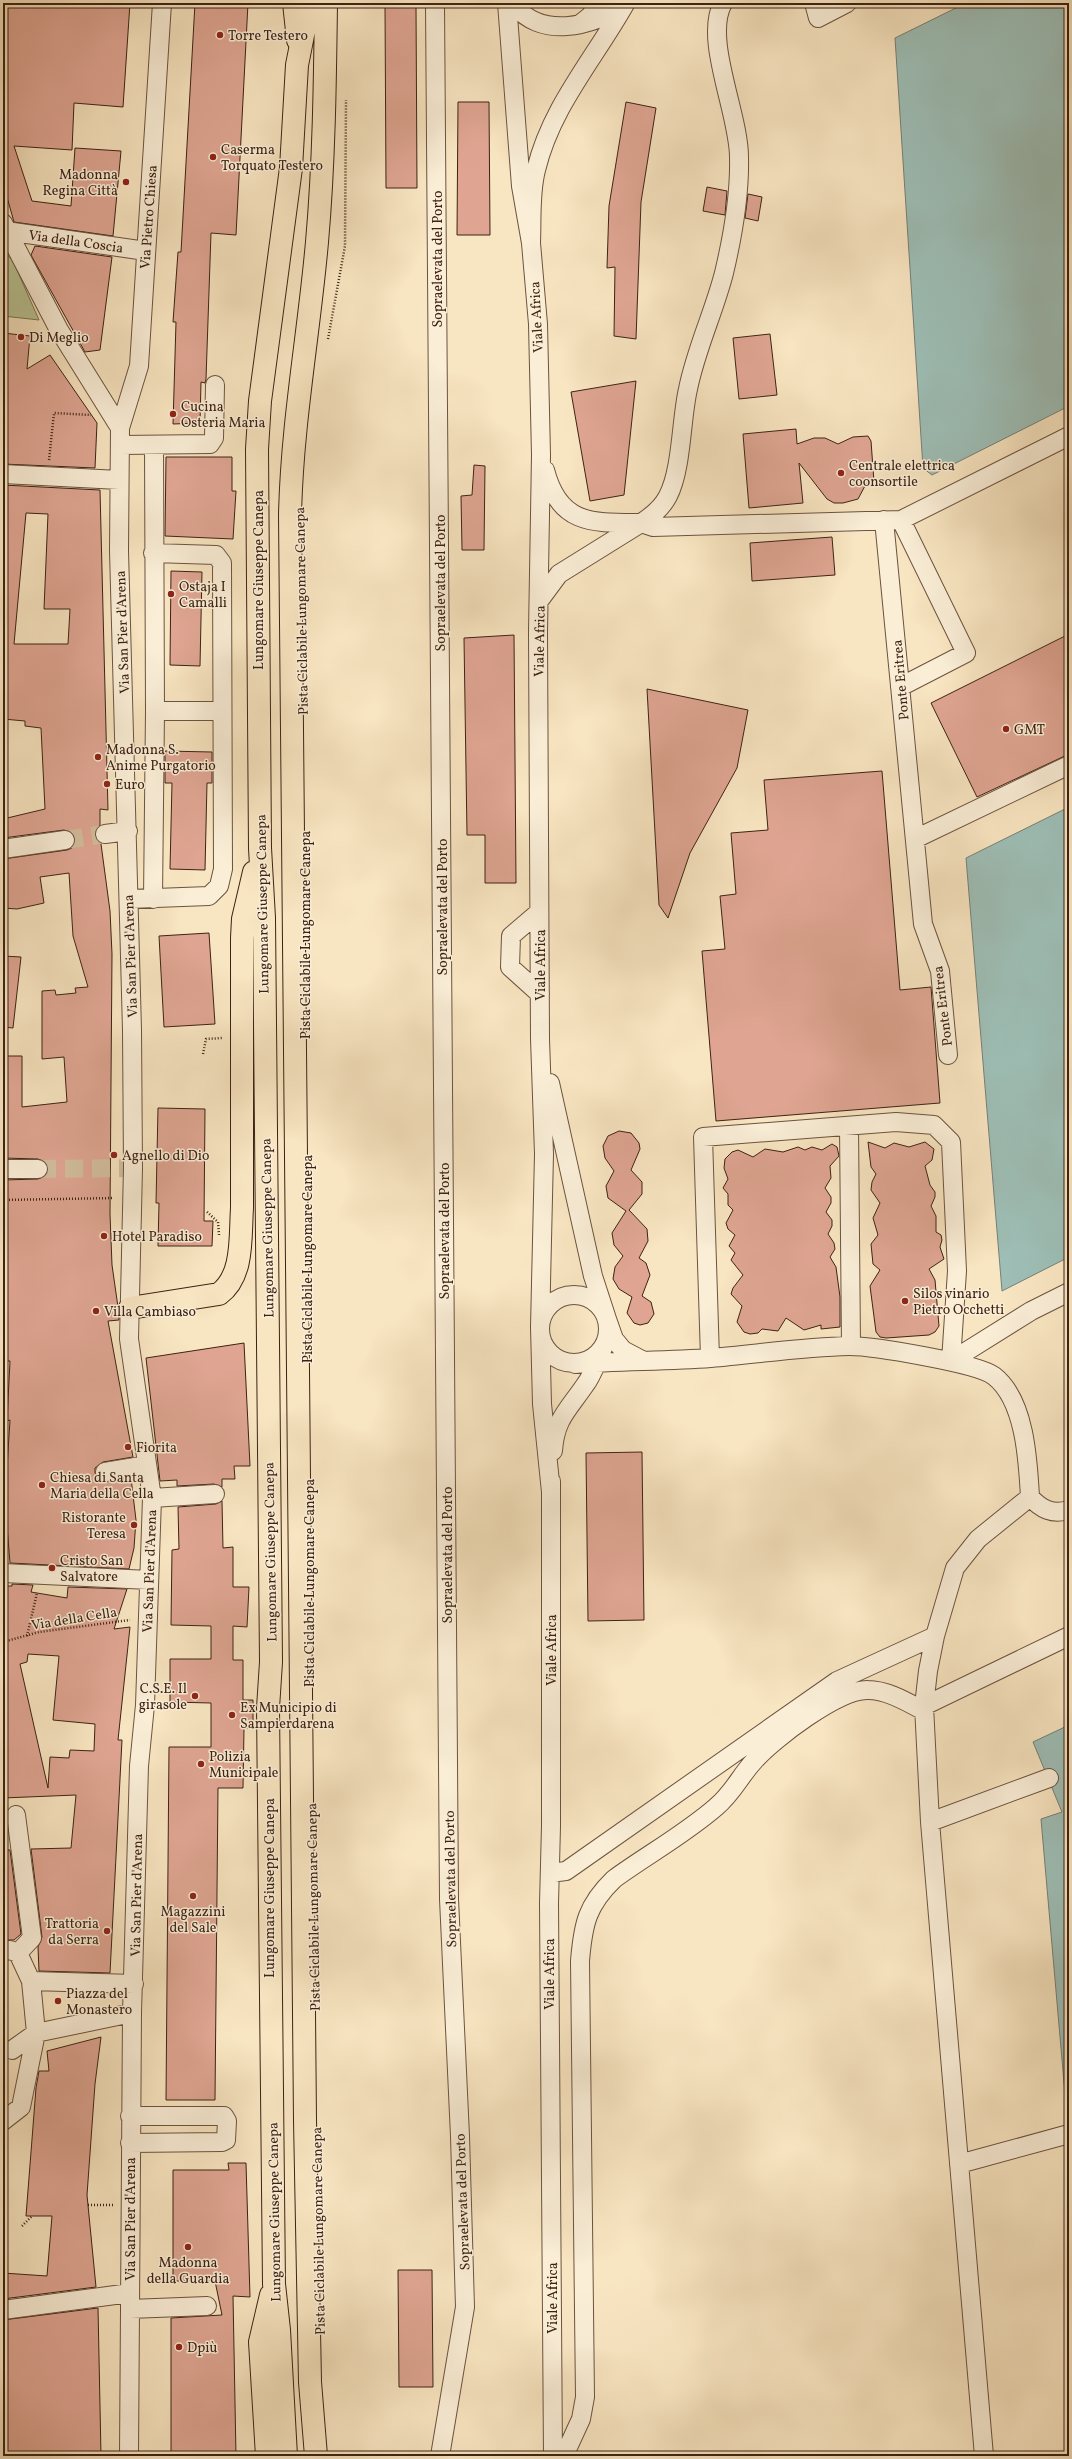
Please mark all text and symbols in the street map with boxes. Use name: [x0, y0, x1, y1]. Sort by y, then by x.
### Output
place label: Torre Testero: [228, 27, 308, 46]
marker: Torre Testero: [215, 30, 225, 40]
place label: Caserma Torquato Testero: [221, 141, 323, 176]
marker: Caserma Torquato Testero: [208, 152, 218, 162]
street label: Via Pietro Chiesa: [136, 164, 163, 270]
place label: Madonna Regina Città: [43, 166, 118, 201]
marker: Madonna Regina Città: [121, 177, 131, 187]
street label: Sopraelevata del Porto: [429, 190, 448, 328]
street label: Via della Coscia: [27, 226, 124, 259]
street label: Viale Africa: [526, 281, 549, 353]
place label: Di Meglio: [29, 329, 89, 348]
marker: Di Meglio: [16, 332, 26, 342]
place label: Cucina Osteria Maria: [181, 398, 266, 433]
marker: Cucina Osteria Maria: [168, 409, 178, 419]
place label: Centrale elettrica coonsortile: [849, 457, 955, 492]
marker: Centrale elettrica coonsortile: [836, 468, 846, 478]
street label: Lungomare Giuseppe Canepa: [250, 490, 269, 670]
street label: Pista Ciclabile Lungomare Canepa: [291, 507, 314, 715]
street label: Sopraelevata del Porto: [432, 514, 451, 652]
street label: Via San Pier d'Arena: [112, 570, 135, 694]
place label: Ostaja I Camalli: [179, 578, 227, 613]
marker: Ostaja I Camalli: [166, 589, 176, 599]
street label: Viale Africa: [530, 605, 551, 677]
street label: Ponte Eritrea: [889, 639, 914, 721]
place label: GMT: [1014, 721, 1045, 740]
marker: GMT: [1001, 724, 1011, 734]
place label: Madonna S. Anime Purgatorio: [106, 741, 216, 776]
marker: Madonna S. Anime Purgatorio: [93, 752, 103, 762]
place label: Euro: [115, 776, 145, 795]
marker: Euro: [102, 779, 112, 789]
street label: Lungomare Giuseppe Canepa: [252, 814, 275, 994]
street label: Pista Ciclabile Lungomare Canepa: [297, 831, 316, 1039]
street label: Sopraelevata del Porto: [434, 838, 453, 976]
street label: Via San Pier d'Arena: [120, 894, 143, 1018]
street label: Viale Africa: [532, 929, 551, 1001]
street label: Ponte Eritrea: [929, 965, 958, 1047]
street label: Lungomare Giuseppe Canepa: [257, 1138, 280, 1318]
place label: Agnello di Dio: [122, 1147, 209, 1166]
marker: Agnello di Dio: [109, 1150, 119, 1160]
street label: Pista Ciclabile Lungomare Canepa: [299, 1155, 318, 1363]
street label: Sopraelevata del Porto: [436, 1162, 455, 1300]
place label: Hotel Paradiso: [112, 1228, 202, 1247]
marker: Hotel Paradiso: [99, 1231, 109, 1241]
place label: Silos vinario Pietro Occhetti: [913, 1285, 1004, 1320]
marker: Silos vinario Pietro Occhetti: [900, 1296, 910, 1306]
place label: Villa Cambiaso: [104, 1303, 196, 1322]
marker: Villa Cambiaso: [91, 1306, 101, 1316]
place label: Fiorita: [136, 1439, 177, 1458]
marker: Fiorita: [123, 1442, 133, 1452]
street label: Lungomare Giuseppe Canepa: [260, 1462, 283, 1642]
place label: Chiesa di Santa Maria della Cella: [50, 1469, 154, 1504]
street label: Pista Ciclabile Lungomare Canepa: [301, 1479, 320, 1687]
marker: Chiesa di Santa Maria della Cella: [37, 1480, 47, 1490]
street label: Sopraelevata del Porto: [439, 1486, 458, 1624]
place label: Ristorante Teresa: [61, 1509, 126, 1544]
street label: Via San Pier d'Arena: [139, 1509, 162, 1633]
marker: Ristorante Teresa: [129, 1520, 139, 1530]
place label: Cristo San Salvatore: [60, 1552, 123, 1587]
marker: Cristo San Salvatore: [47, 1563, 57, 1573]
street label: Via della Cella: [30, 1603, 119, 1636]
street label: Viale Africa: [543, 1614, 562, 1686]
place label: C.S.E. Il girasole: [139, 1680, 187, 1715]
marker: C.S.E. Il girasole: [190, 1691, 200, 1701]
place label: Ex Municipio di Sampierdarena: [240, 1699, 337, 1734]
marker: Ex Municipio di Sampierdarena: [227, 1710, 237, 1720]
place label: Polizia Municipale: [209, 1748, 279, 1783]
marker: Polizia Municipale: [196, 1759, 206, 1769]
street label: Lungomare Giuseppe Canepa: [261, 1798, 280, 1978]
street label: Pista Ciclabile Lungomare Canepa: [303, 1803, 326, 2011]
street label: Sopraelevata del Porto: [441, 1810, 462, 1948]
street label: Via San Pier d'Arena: [127, 1833, 148, 1957]
marker: Magazzini del Sale: [188, 1891, 198, 1901]
place label: Magazzini del Sale: [161, 1903, 225, 1938]
place label: Trattoria da Serra: [45, 1915, 99, 1950]
marker: Trattoria da Serra: [102, 1926, 112, 1936]
street label: Viale Africa: [541, 1938, 560, 2010]
place label: Piazza del Monastero: [66, 1985, 132, 2020]
marker: Piazza del Monastero: [53, 1996, 63, 2006]
street label: Lungomare Giuseppe Canepa: [264, 2122, 287, 2302]
street label: Pista Ciclabile Lungomare Canepa: [308, 2127, 331, 2335]
street label: Sopraelevata del Porto: [452, 2133, 475, 2271]
street label: Via San Pier d'Arena: [122, 2157, 141, 2281]
marker: Madonna della Guardia: [183, 2242, 193, 2252]
place label: Madonna della Guardia: [147, 2254, 229, 2289]
street label: Viale Africa: [544, 2262, 563, 2334]
place label: Dpiù: [187, 2339, 217, 2358]
marker: Dpiù: [174, 2342, 184, 2352]

